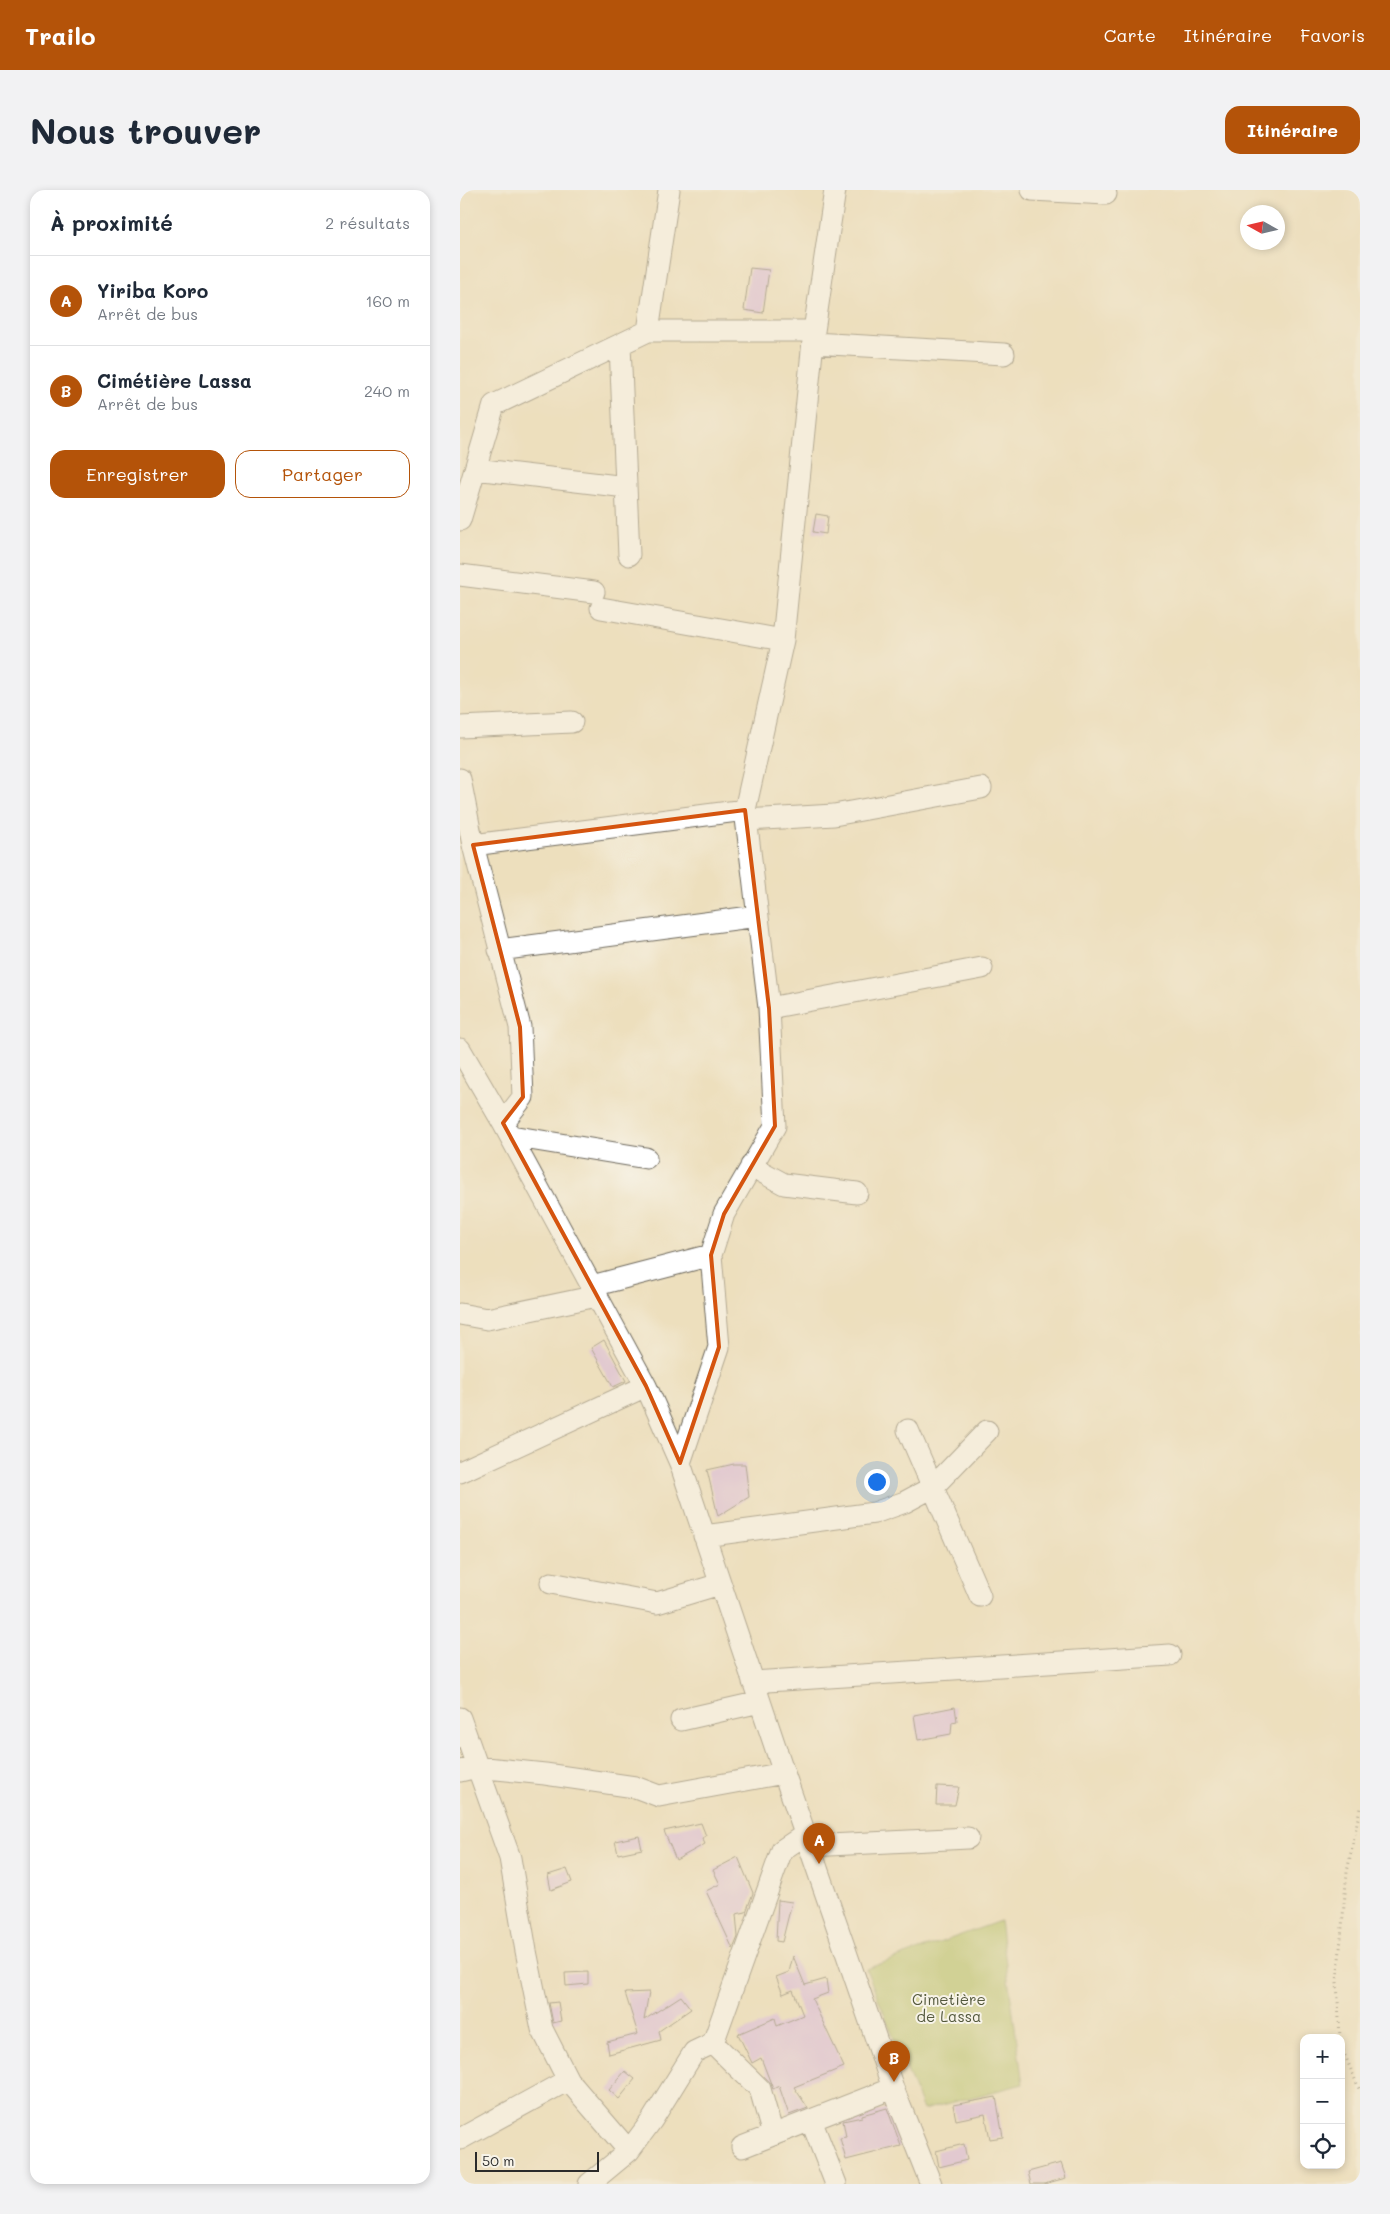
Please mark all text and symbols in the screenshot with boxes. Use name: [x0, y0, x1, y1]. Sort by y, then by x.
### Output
text: Trailo: [25, 20, 96, 51]
text: Carte: [1104, 23, 1156, 47]
text: Itinéraire: [1184, 23, 1272, 47]
text: Favoris: [1300, 23, 1365, 47]
button: Itinéraire: [1225, 106, 1360, 154]
text: Nous trouver: [30, 107, 261, 153]
north arrow: [1240, 205, 1285, 250]
text: À proximité: [50, 209, 173, 236]
text: 2 résultats: [325, 212, 410, 233]
text: Yiriba Koro: [97, 278, 208, 303]
text: A: [60, 290, 72, 311]
text: 160 m: [365, 290, 410, 311]
text: Arrêt de bus: [97, 303, 198, 324]
text: Cimétière Lassa: [97, 368, 252, 393]
text: B: [61, 380, 71, 401]
text: 240 m: [364, 380, 410, 401]
text: Arrêt de bus: [97, 393, 198, 414]
button: Enregistrer: [50, 450, 225, 498]
button: Partager: [235, 450, 410, 498]
your location: [864, 1469, 890, 1495]
pin: A: [803, 1823, 835, 1864]
park label: Cimetière de Lassa: [912, 1989, 986, 2026]
map controls: [1300, 2034, 1345, 2169]
button: +: [1300, 2034, 1345, 2079]
pin: B: [878, 2041, 910, 2082]
button: −: [1300, 2079, 1345, 2124]
button: locate: [1300, 2124, 1345, 2169]
scale bar: [475, 2149, 599, 2172]
text: 50 m: [482, 2151, 514, 2170]

